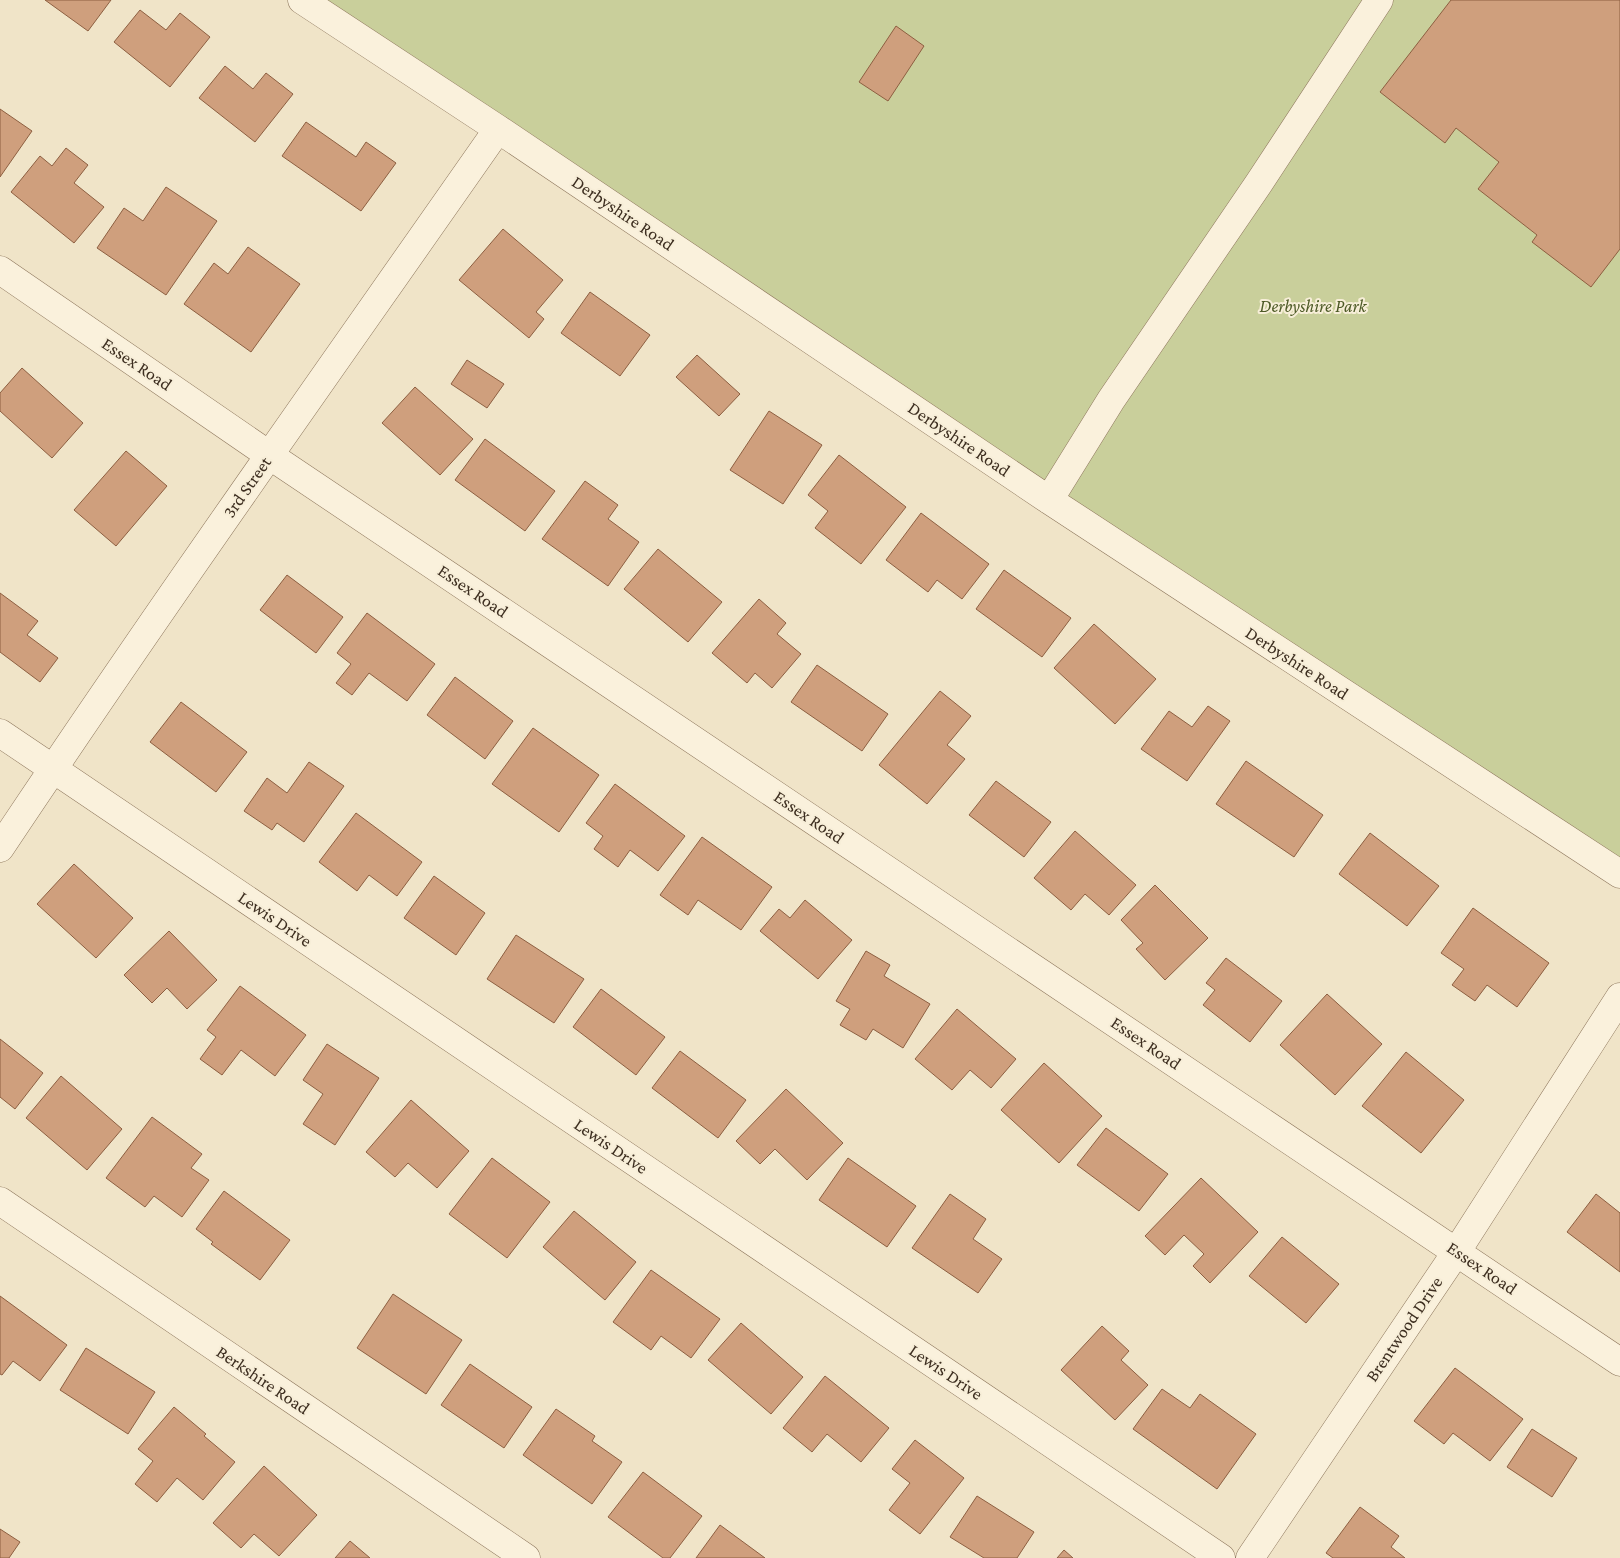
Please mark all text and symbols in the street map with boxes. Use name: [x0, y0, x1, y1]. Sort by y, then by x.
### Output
street label: Derbyshire Road: [568, 171, 678, 255]
park label: Derbyshire Park: [1260, 296, 1368, 316]
street label: Essex Road: [98, 333, 176, 395]
street label: Derbyshire Road: [904, 397, 1014, 481]
street label: 3rd Street: [219, 452, 276, 521]
street label: Essex Road: [434, 560, 512, 622]
street label: Derbyshire Road: [1242, 622, 1353, 704]
street label: Essex Road: [770, 786, 848, 848]
street label: Lewis Drive: [234, 887, 316, 951]
street label: Essex Road: [1107, 1012, 1185, 1074]
street label: Lewis Drive: [570, 1114, 652, 1178]
street label: Essex Road: [1443, 1237, 1521, 1299]
street label: Brentwood Drive: [1362, 1273, 1447, 1385]
street label: Lewis Drive: [905, 1340, 987, 1404]
street label: Berkshire Road: [213, 1342, 314, 1419]

